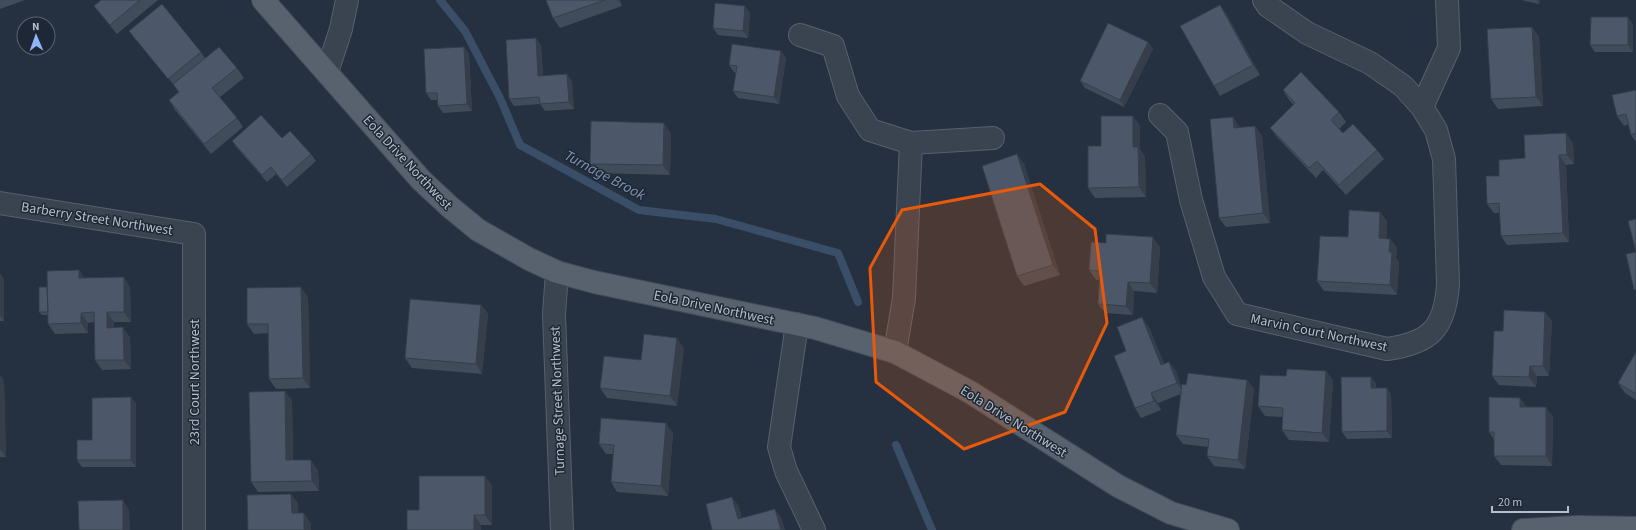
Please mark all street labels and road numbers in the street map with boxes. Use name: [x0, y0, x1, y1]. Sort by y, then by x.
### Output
street label: Eola Drive Northwest: [358, 111, 457, 214]
street label: Barberry Street Northwest: [20, 197, 174, 241]
street label: Eola Drive Northwest: [652, 285, 776, 331]
street label: Marvin Court Northwest: [1248, 309, 1389, 357]
street label: 23rd Court Northwest: [185, 319, 205, 445]
street label: Turnage Street Northwest: [545, 326, 571, 476]
street label: Eola Drive Northwest: [956, 381, 1071, 463]

